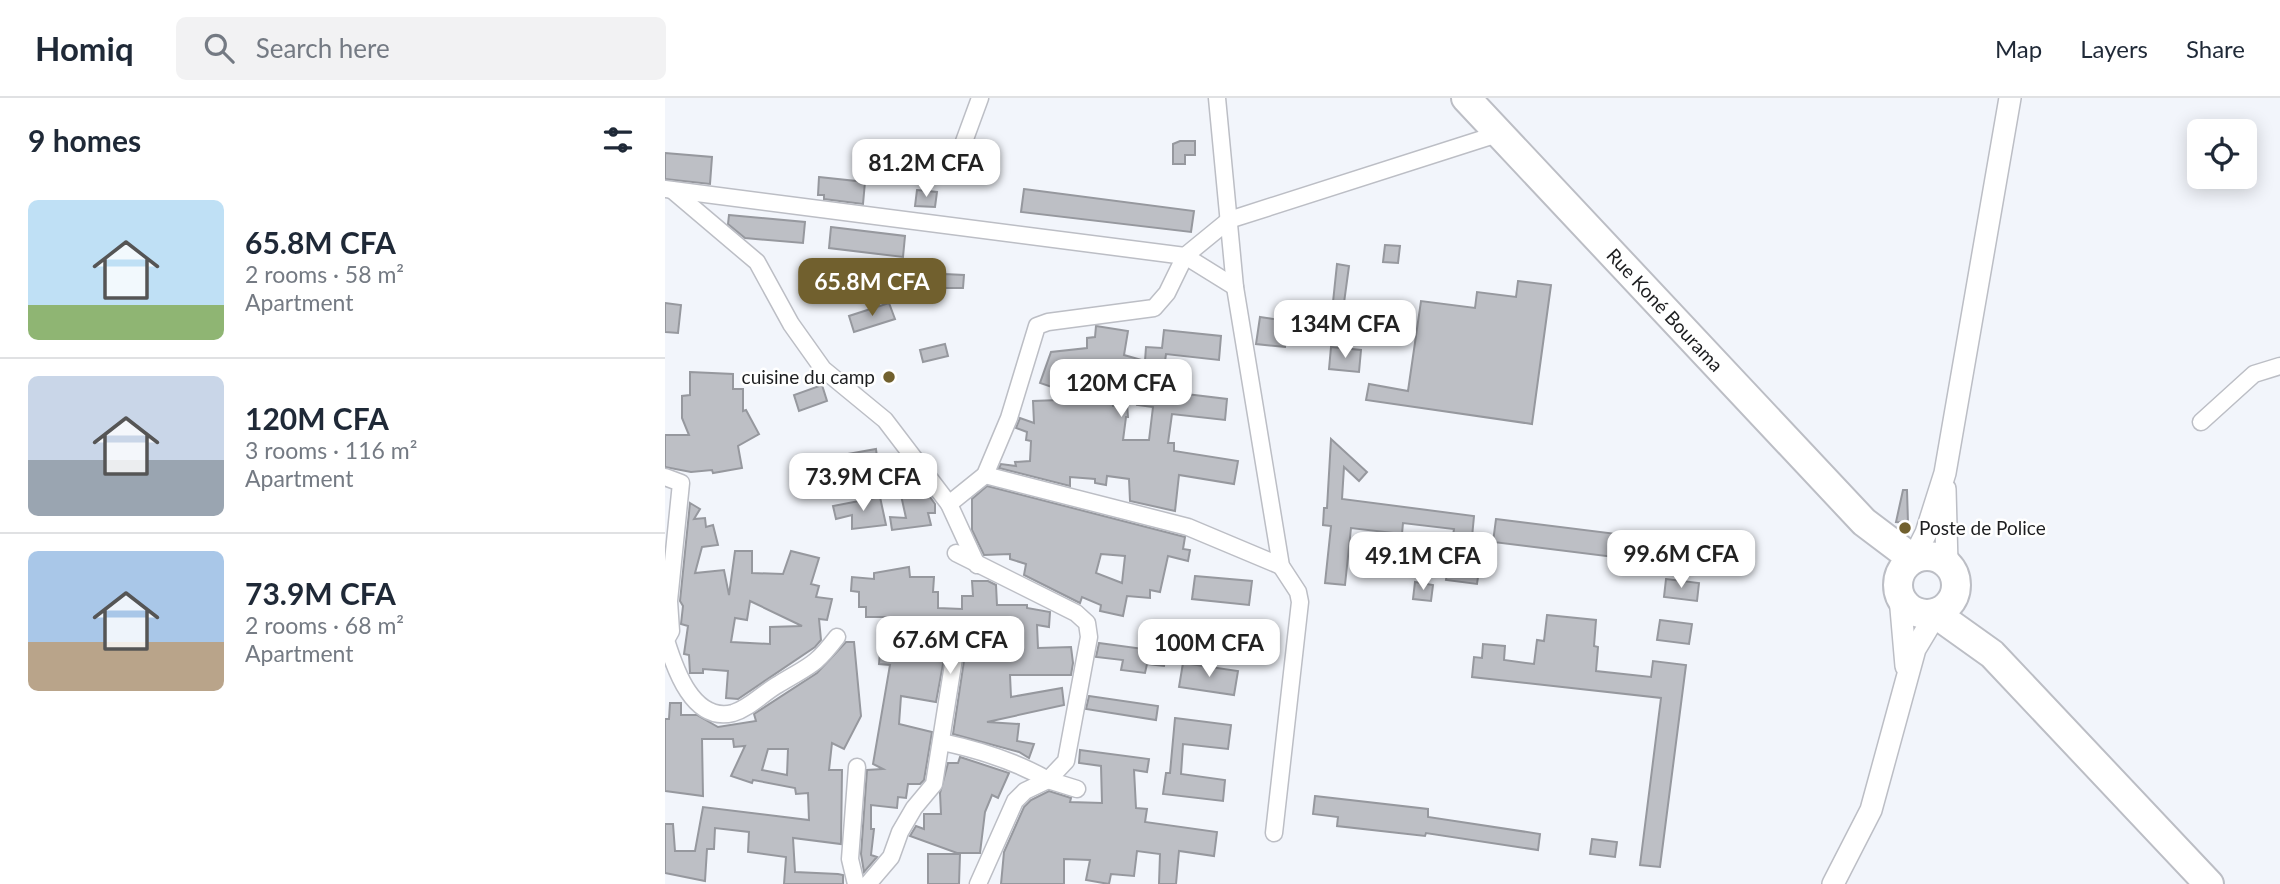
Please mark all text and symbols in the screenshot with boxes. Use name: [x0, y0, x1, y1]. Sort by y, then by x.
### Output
search box: [176, 17, 666, 80]
text: Homiq: [35, 28, 134, 68]
icon: search: [200, 29, 238, 67]
text: Search here: [256, 32, 390, 64]
text: Map: [1995, 34, 2042, 63]
text: Layers: [2080, 34, 2148, 63]
text: Share: [2186, 34, 2245, 63]
map controls: [2187, 119, 2257, 189]
button: locate: [2187, 119, 2257, 189]
icon: filters: [599, 121, 637, 159]
text: 9 homes: [28, 122, 141, 158]
pin: 81.2M CFA: [846, 140, 1006, 199]
text: 81.2M CFA: [868, 148, 984, 176]
text: 65.8M CFA: [245, 224, 396, 260]
icon: home: [84, 228, 168, 312]
street label: Rue Koné Bourama: [1602, 243, 1728, 376]
pin: 65.8M CFA: [792, 258, 952, 318]
text: 2 rooms · 58 m²: [245, 260, 404, 288]
text: 65.8M CFA: [814, 267, 930, 295]
text: Apartment: [245, 288, 353, 316]
pin: 134M CFA: [1273, 300, 1417, 360]
text: 134M CFA: [1290, 309, 1400, 337]
pin: 120M CFA: [1049, 360, 1193, 419]
place label: cuisine du camp: [742, 365, 875, 388]
text: 120M CFA: [1066, 368, 1176, 396]
marker: cuisine du camp: [881, 369, 897, 385]
text: 120M CFA: [245, 400, 389, 436]
icon: home: [84, 404, 168, 488]
text: 3 rooms · 116 m²: [245, 436, 417, 464]
pin: 73.9M CFA: [783, 454, 943, 513]
text: 73.9M CFA: [805, 462, 921, 490]
text: Apartment: [245, 464, 353, 492]
place label: Poste de Police: [1919, 516, 2046, 539]
marker: Poste de Police: [1897, 520, 1913, 536]
pin: 99.6M CFA: [1601, 531, 1761, 590]
pin: 49.1M CFA: [1343, 532, 1503, 592]
text: 99.6M CFA: [1623, 539, 1739, 567]
text: 49.1M CFA: [1365, 541, 1481, 569]
text: 73.9M CFA: [245, 575, 396, 611]
icon: home: [84, 579, 168, 663]
text: 2 rooms · 68 m²: [245, 611, 404, 639]
pin: 67.6M CFA: [870, 616, 1030, 676]
pin: 100M CFA: [1137, 620, 1281, 679]
text: 67.6M CFA: [892, 625, 1008, 653]
text: 100M CFA: [1154, 628, 1264, 656]
text: Apartment: [245, 639, 353, 667]

